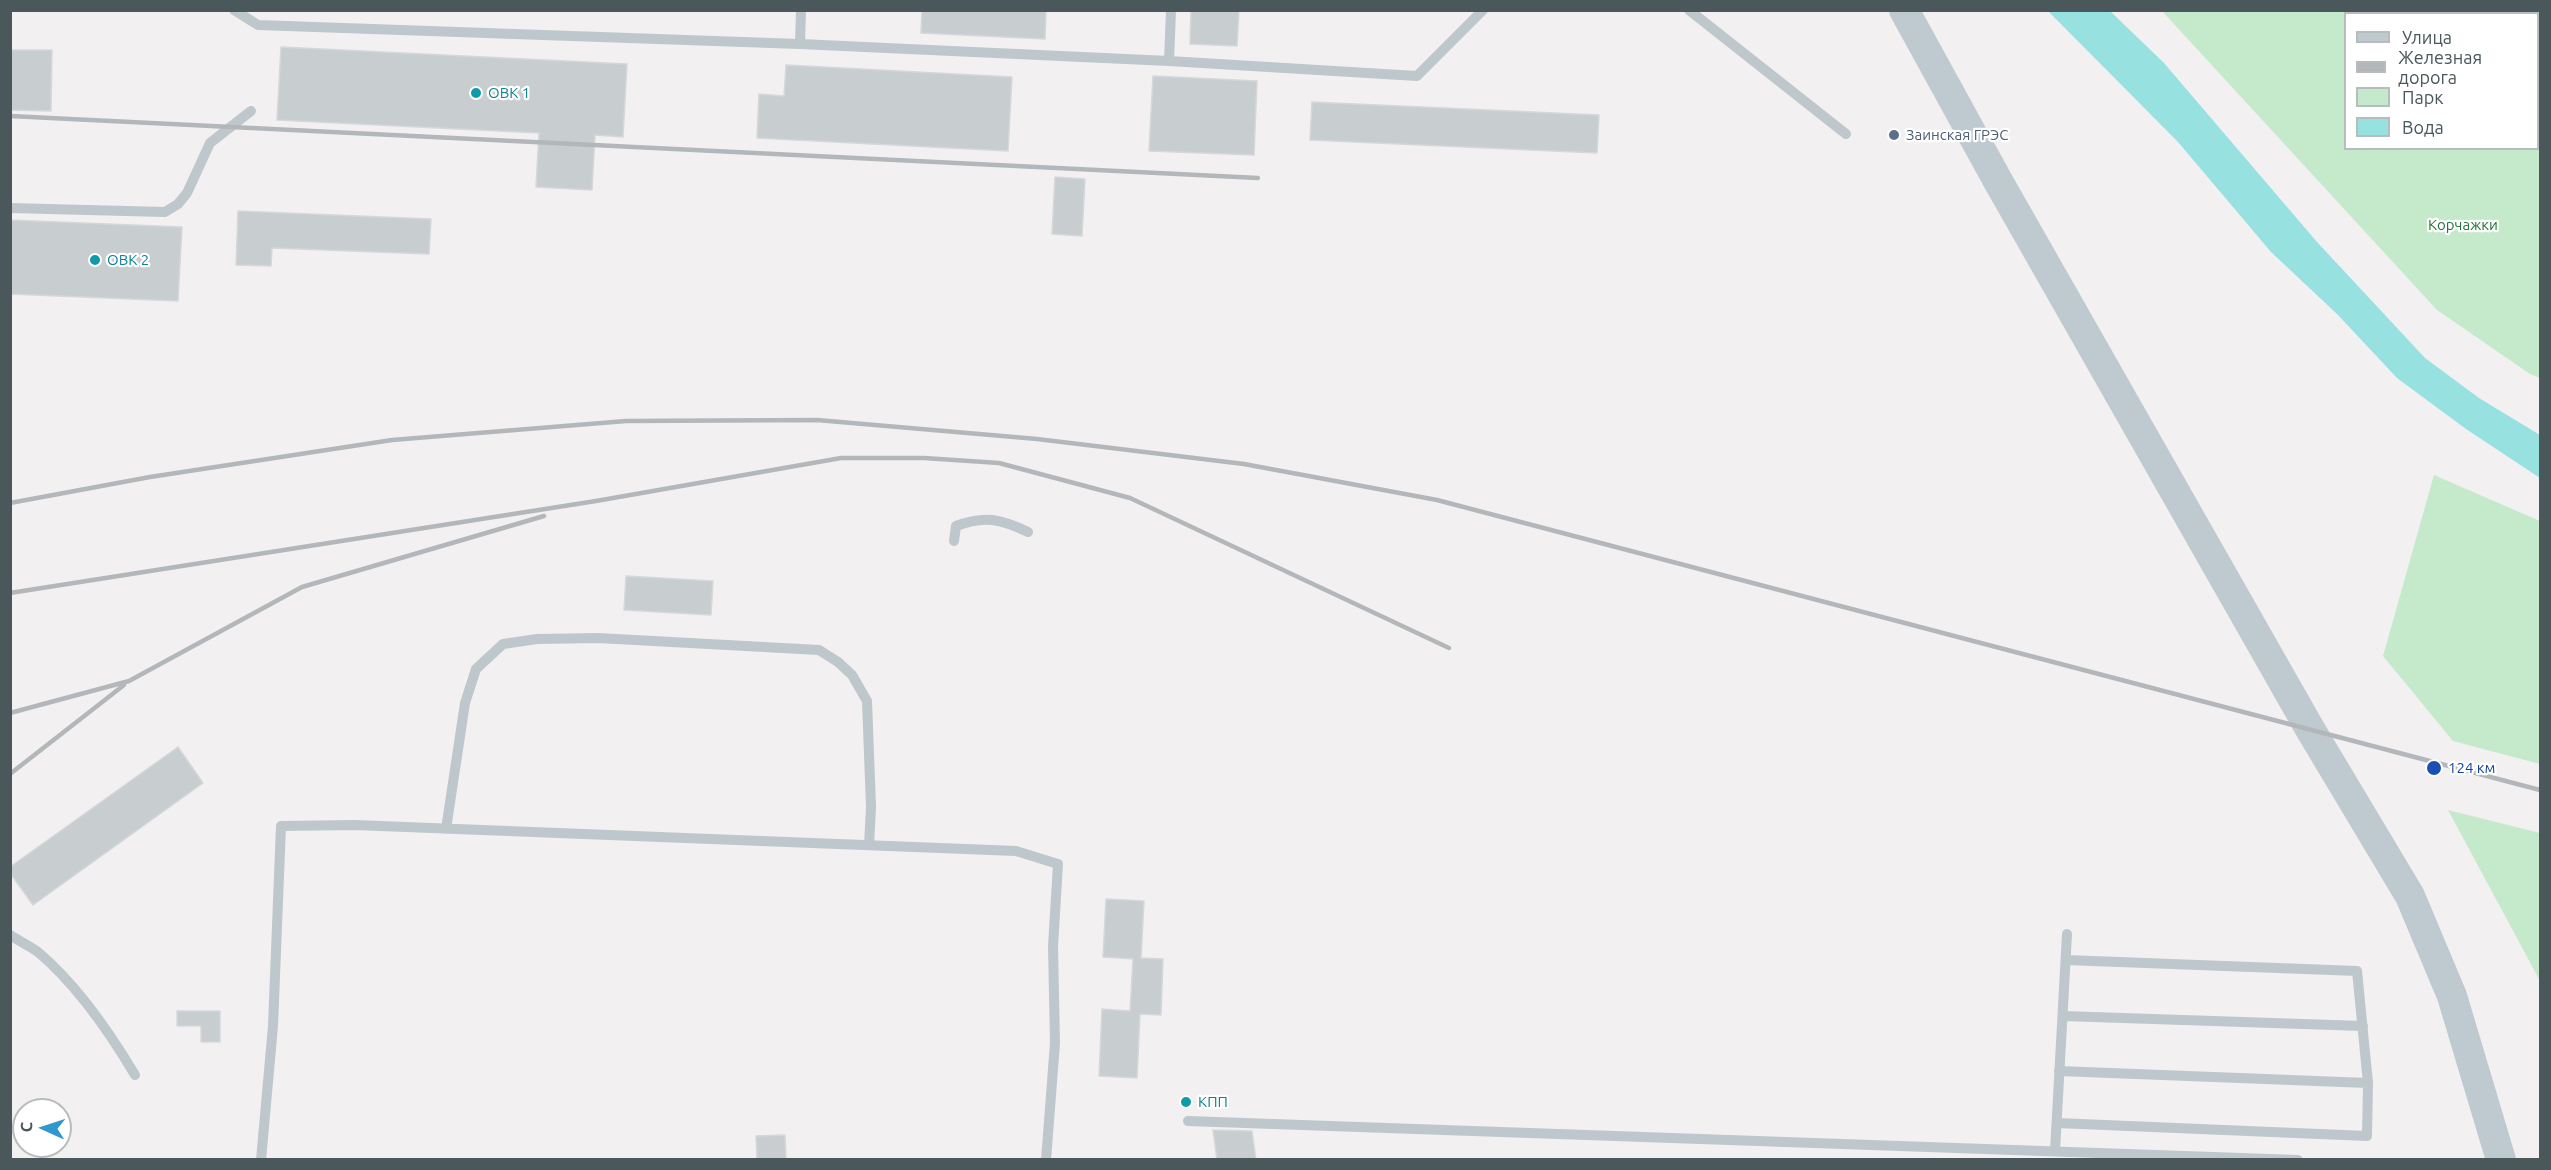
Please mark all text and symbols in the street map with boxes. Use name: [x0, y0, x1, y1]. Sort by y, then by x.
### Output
legend: [2344, 12, 2539, 150]
text: Улица: [2402, 27, 2452, 47]
text: Железная дорога: [2398, 47, 2482, 87]
place label: ОВК 1: [488, 84, 530, 102]
marker: ОВК 1: [469, 86, 483, 100]
text: Парк: [2402, 87, 2443, 107]
text: Вода: [2402, 117, 2444, 137]
place label: Заинская ГРЭС: [1906, 126, 2008, 144]
marker: Заинская ГРЭС: [1887, 128, 1901, 142]
park label: Корчажки: [2428, 216, 2498, 234]
place label: ОВК 2: [107, 251, 149, 269]
marker: ОВК 2: [88, 253, 102, 267]
marker: 124 км: [2425, 759, 2443, 777]
place label: 124 км: [2448, 759, 2495, 777]
place label: КПП: [1198, 1093, 1228, 1111]
marker: КПП: [1179, 1095, 1193, 1109]
north arrow: [12, 1098, 72, 1158]
text: С: [17, 1122, 35, 1133]

